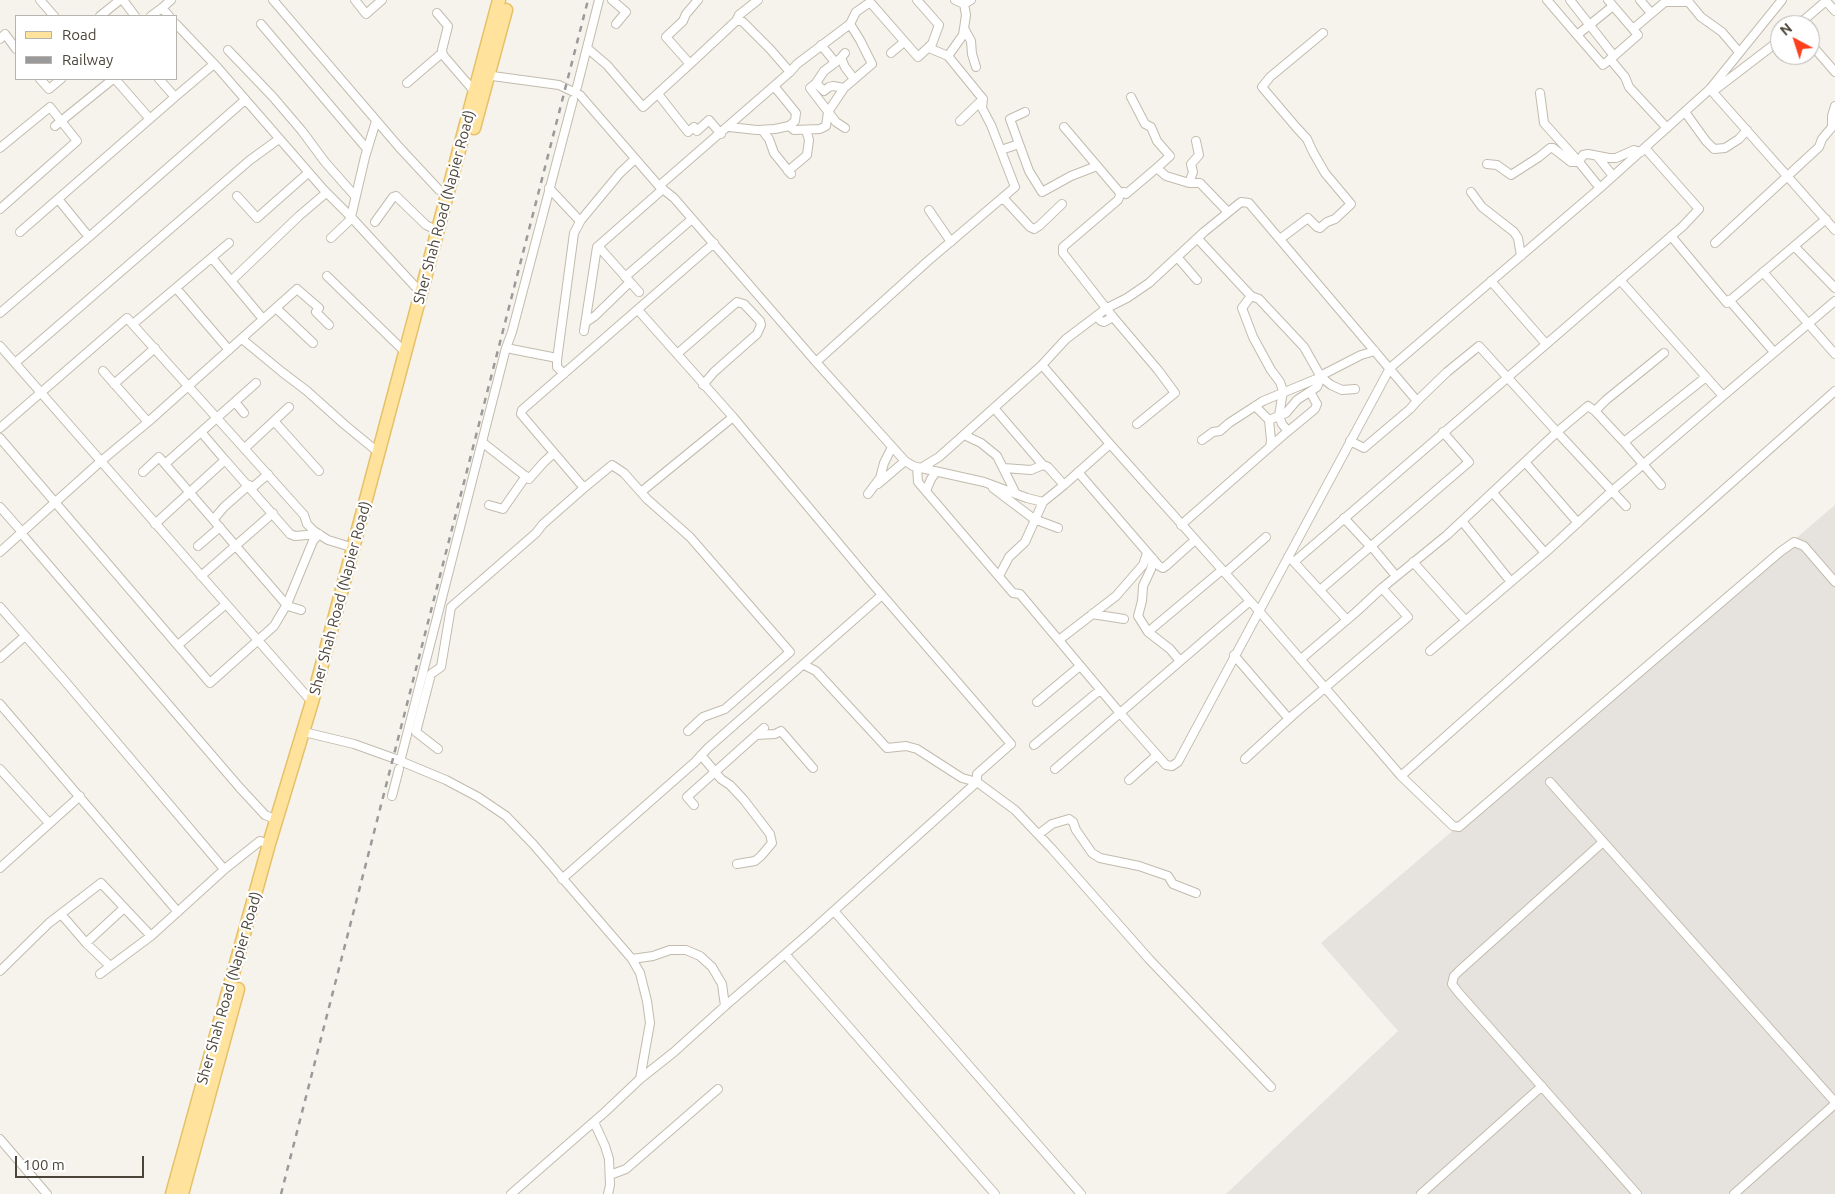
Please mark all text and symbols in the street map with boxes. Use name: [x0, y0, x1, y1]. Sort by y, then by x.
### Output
legend: [15, 15, 178, 80]
north arrow: [1770, 15, 1820, 65]
text: N: [1777, 20, 1795, 39]
text: Road: [62, 26, 97, 43]
text: Railway: [62, 51, 113, 68]
street label: Sher Shah Road (Napier Road): [409, 108, 479, 306]
street label: Sher Shah Road (Napier Road): [305, 499, 375, 697]
street label: Sher Shah Road (Napier Road): [193, 889, 265, 1087]
scale bar: [18, 1146, 146, 1178]
text: 100 m: [23, 1156, 65, 1173]

